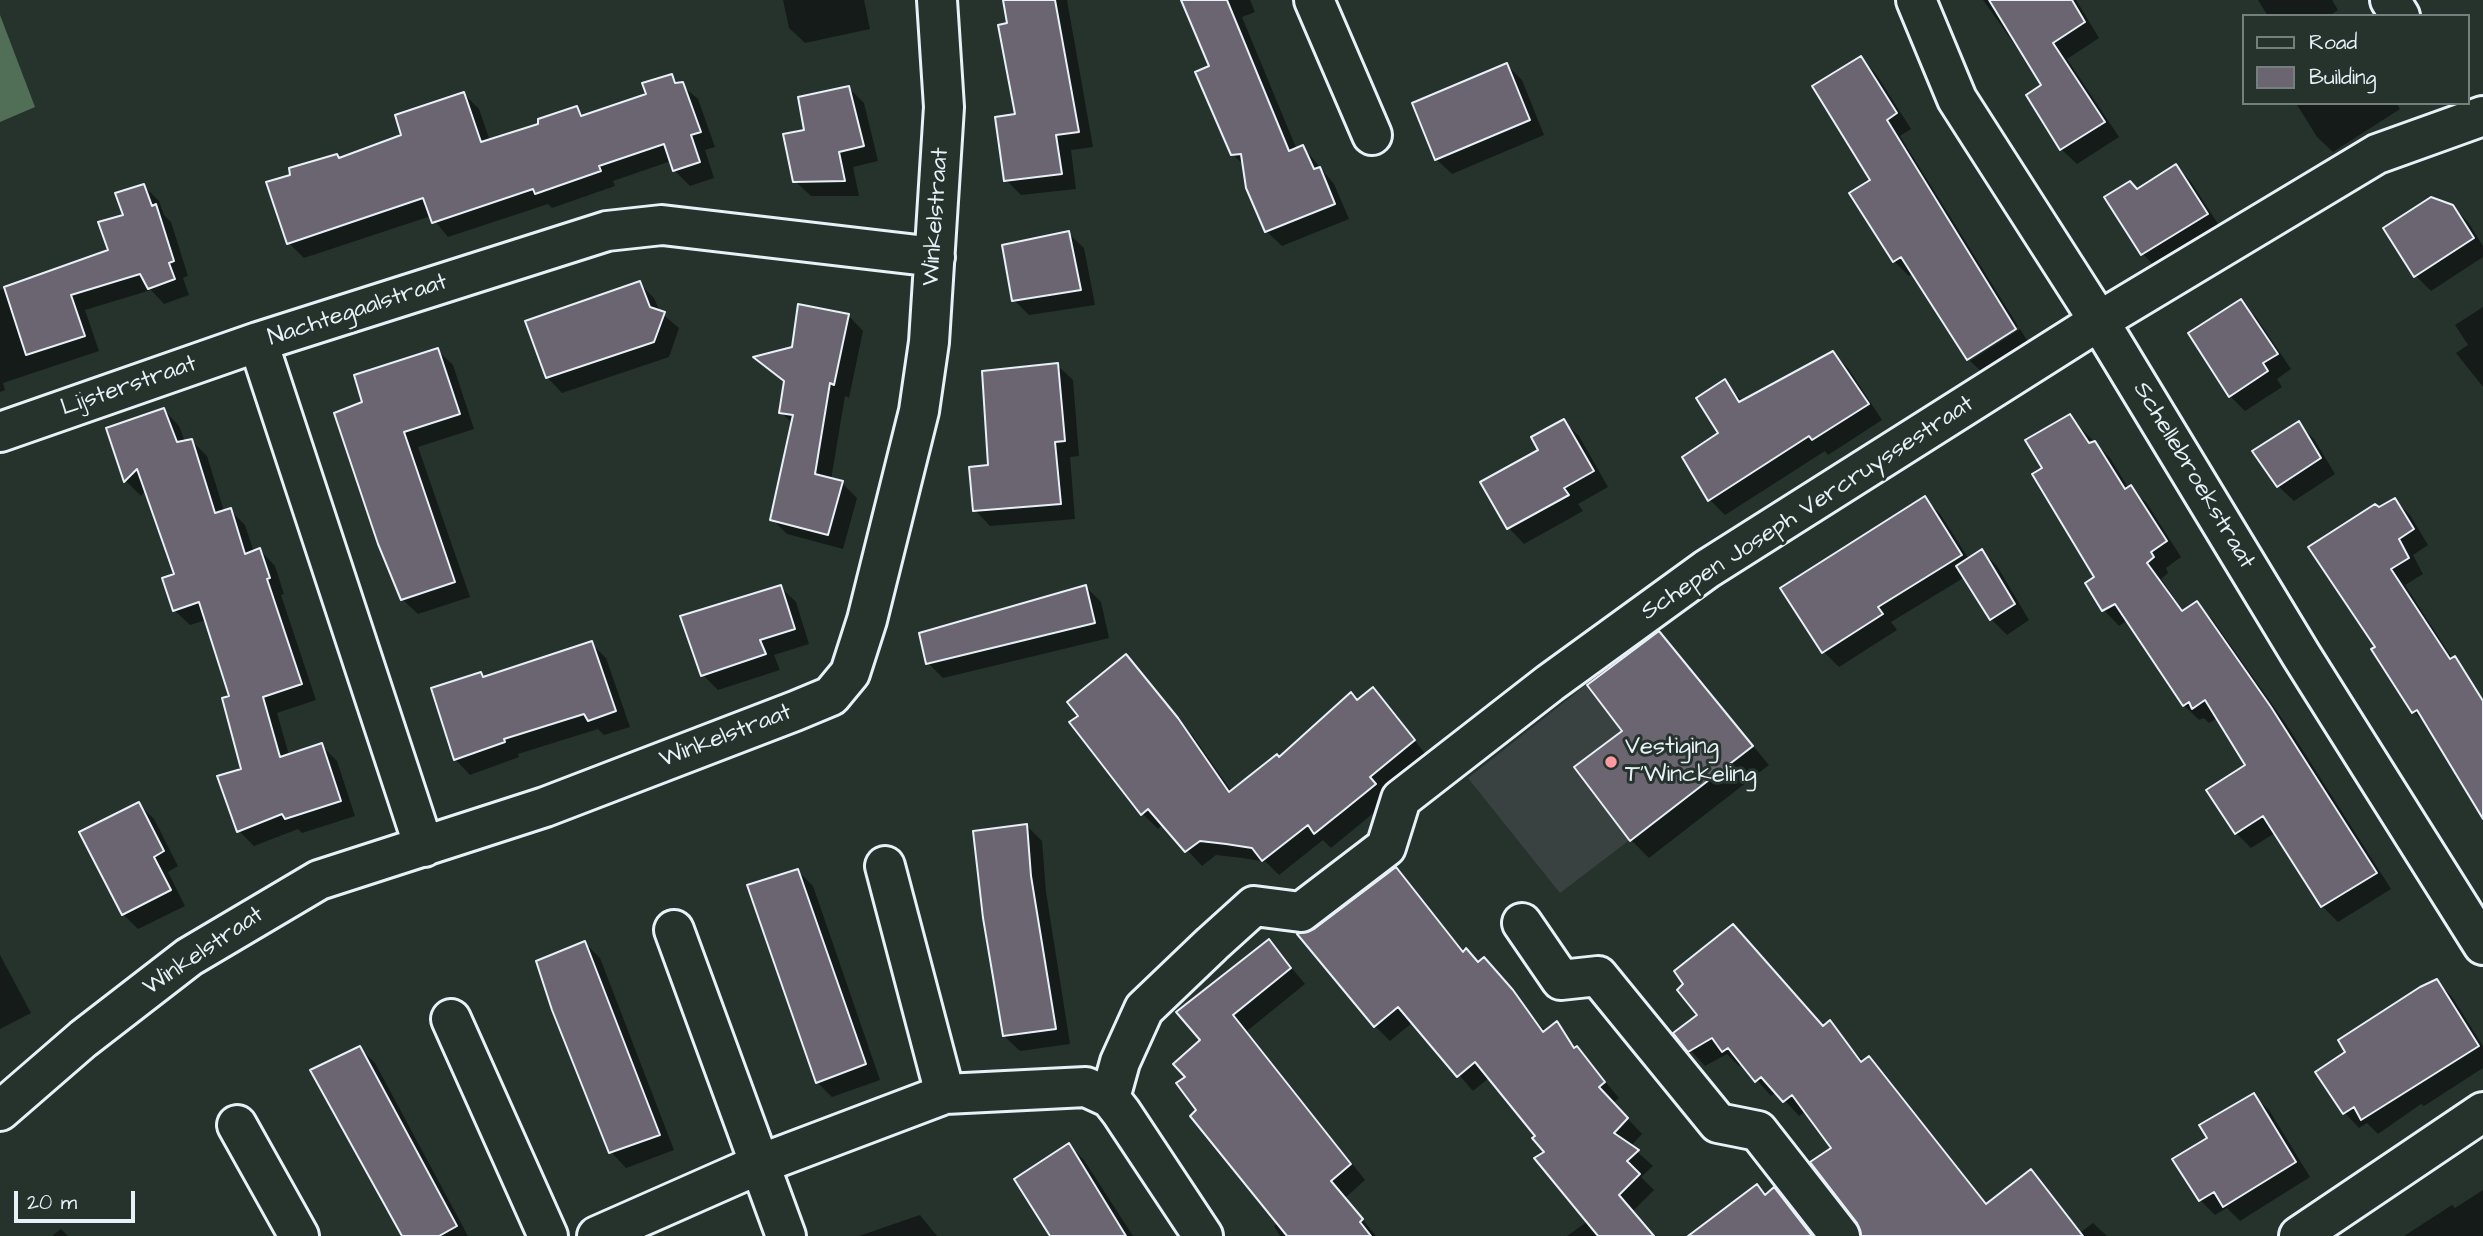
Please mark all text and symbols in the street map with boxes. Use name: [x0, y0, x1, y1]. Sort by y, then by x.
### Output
legend: [2242, 14, 2469, 105]
text: Road: [2309, 28, 2357, 57]
text: Building: [2309, 63, 2376, 92]
street label: Winkelstraat: [918, 147, 956, 287]
street label: Nachtegaalstraat: [265, 268, 451, 354]
street label: Lijsterstraat: [57, 350, 201, 424]
street label: Schellebroekstraat: [2126, 377, 2260, 575]
street label: Schepen Joseph Vercruyssestraat: [1636, 391, 1980, 627]
street label: Winkelstraat: [656, 699, 796, 775]
place label: Vestiging T'Winckeling: [1625, 734, 1757, 790]
marker: Vestiging T'Winckeling: [1603, 754, 1619, 770]
street label: Winkelstraat: [138, 901, 270, 1003]
scale bar: [18, 1176, 138, 1220]
text: 20 m: [27, 1188, 77, 1217]

